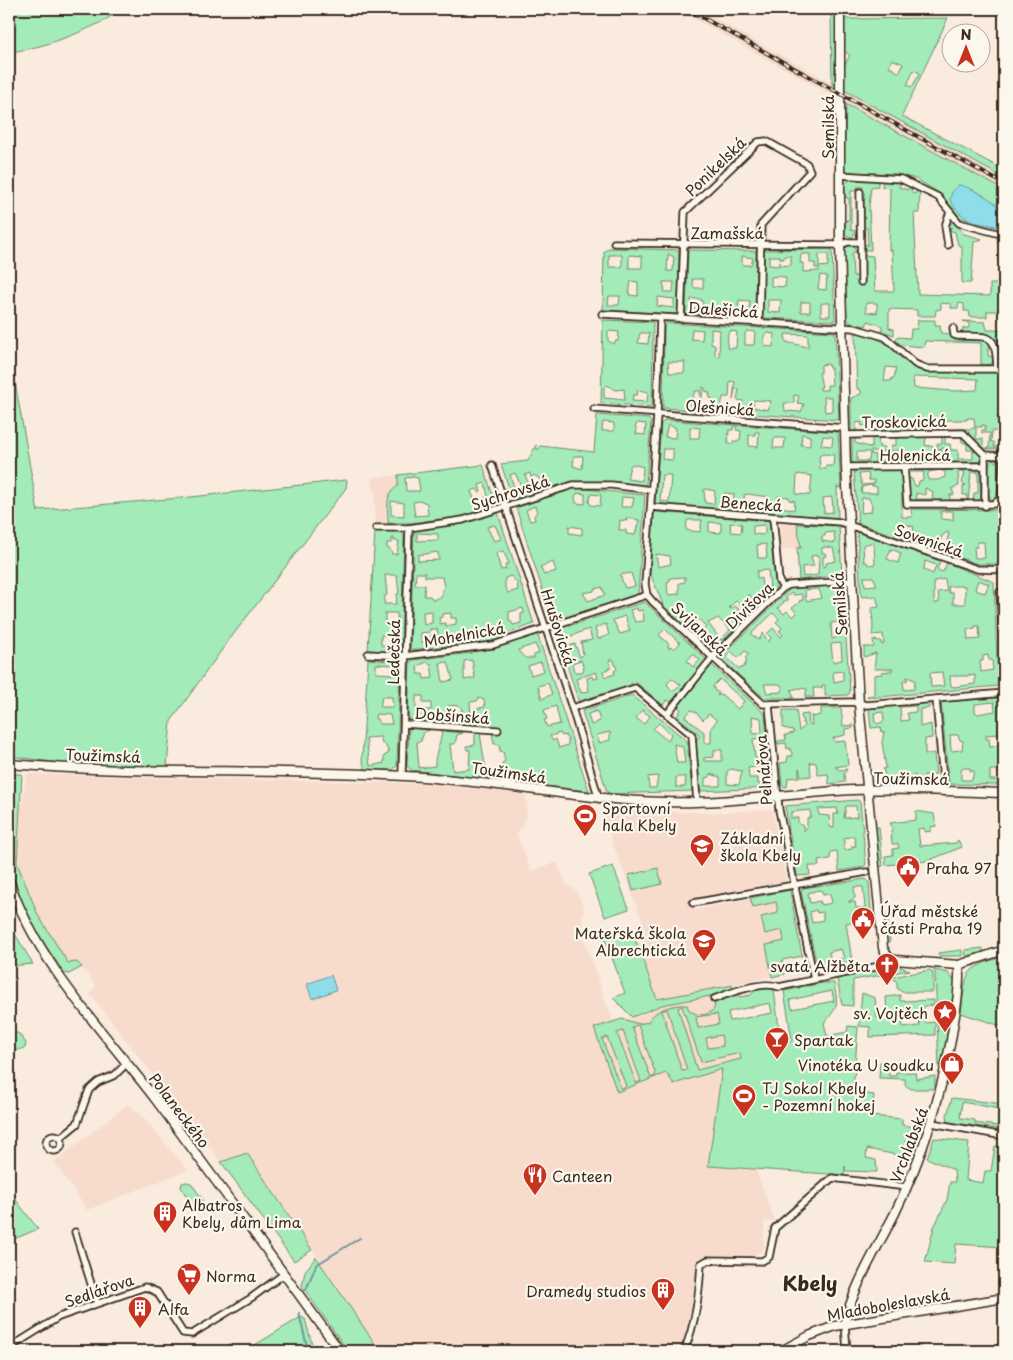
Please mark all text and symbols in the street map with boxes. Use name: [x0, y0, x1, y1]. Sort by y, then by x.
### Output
north arrow: [940, 22, 990, 72]
text: N: [960, 24, 972, 45]
street label: Semilská: [816, 94, 839, 159]
street label: Ponikelská: [679, 131, 751, 201]
street label: Zamašská: [690, 221, 765, 244]
street label: Dalešická: [687, 295, 760, 323]
street label: Olešnická: [685, 393, 756, 421]
street label: Troskovická: [861, 409, 947, 433]
street label: Holenická: [879, 443, 951, 466]
street label: Sychrovská: [468, 468, 553, 515]
street label: Benecká: [719, 489, 784, 517]
street label: Sovenická: [891, 517, 967, 563]
street label: Semilská: [825, 570, 853, 637]
street label: Divišova: [720, 575, 779, 634]
street label: Hrušovická: [536, 585, 583, 669]
street label: Svijanská: [667, 596, 734, 661]
street label: Mohelnická: [422, 615, 507, 652]
street label: Ledečská: [381, 618, 405, 685]
street label: Dobšínská: [414, 701, 491, 729]
street label: Pelnářova: [748, 733, 778, 806]
street label: Toužimská: [65, 742, 142, 768]
street label: Toužimská: [470, 755, 549, 789]
street label: Toužimská: [873, 766, 949, 790]
place label: Sportovní hala Kbely: [602, 796, 677, 836]
sports icon: Sportovní hala Kbely: [572, 803, 598, 837]
place label: Základní škola Kbely: [720, 826, 801, 866]
school or university icon: Základní škola Kbely: [689, 833, 715, 867]
public building icon: Praha 97: [895, 854, 921, 888]
place label: Praha 97: [926, 856, 992, 879]
place label: Úřad městské části Praha 19: [880, 899, 982, 939]
public building icon: Úřad městské části Praha 19: [850, 906, 876, 940]
place label: Mateřská škola Albrechtická: [575, 921, 687, 961]
school or university icon: Mateřská škola Albrechtická: [691, 928, 717, 962]
church icon: svatá Alžběta: [874, 952, 900, 986]
place label: svatá Alžběta: [770, 954, 871, 977]
place icon: sv. Vojtěch: [932, 999, 958, 1033]
place label: sv. Vojtěch: [853, 1001, 928, 1024]
bar icon: Spartak: [764, 1026, 790, 1060]
place label: Spartak: [794, 1028, 854, 1051]
shop icon: Vinotéka U soudku: [939, 1051, 965, 1085]
place label: Vinotéka U soudku: [798, 1053, 934, 1076]
street label: Polaneckého: [144, 1068, 216, 1152]
place label: TJ Sokol Kbely - Pozemní hokej: [762, 1076, 875, 1116]
sports icon: TJ Sokol Kbely - Pozemní hokej: [731, 1083, 757, 1117]
street label: Vrchlabská: [883, 1103, 933, 1186]
restaurant icon: Canteen: [522, 1162, 548, 1196]
place label: Canteen: [552, 1164, 612, 1187]
place label: Albatros Kbely, dům Lima: [182, 1193, 302, 1233]
building icon: Albatros Kbely, dům Lima: [152, 1200, 178, 1234]
supermarket icon: Norma: [176, 1262, 202, 1296]
place label: Norma: [206, 1264, 256, 1287]
street label: Sedlářova: [61, 1267, 137, 1313]
district label: Kbely: [783, 1268, 837, 1298]
building icon: Dramedy studios: [650, 1277, 676, 1311]
place label: Dramedy studios: [526, 1279, 646, 1302]
street label: Mladoboleslavská: [825, 1282, 952, 1326]
building icon: Alfa: [127, 1295, 153, 1329]
place label: Alfa: [158, 1297, 190, 1320]

